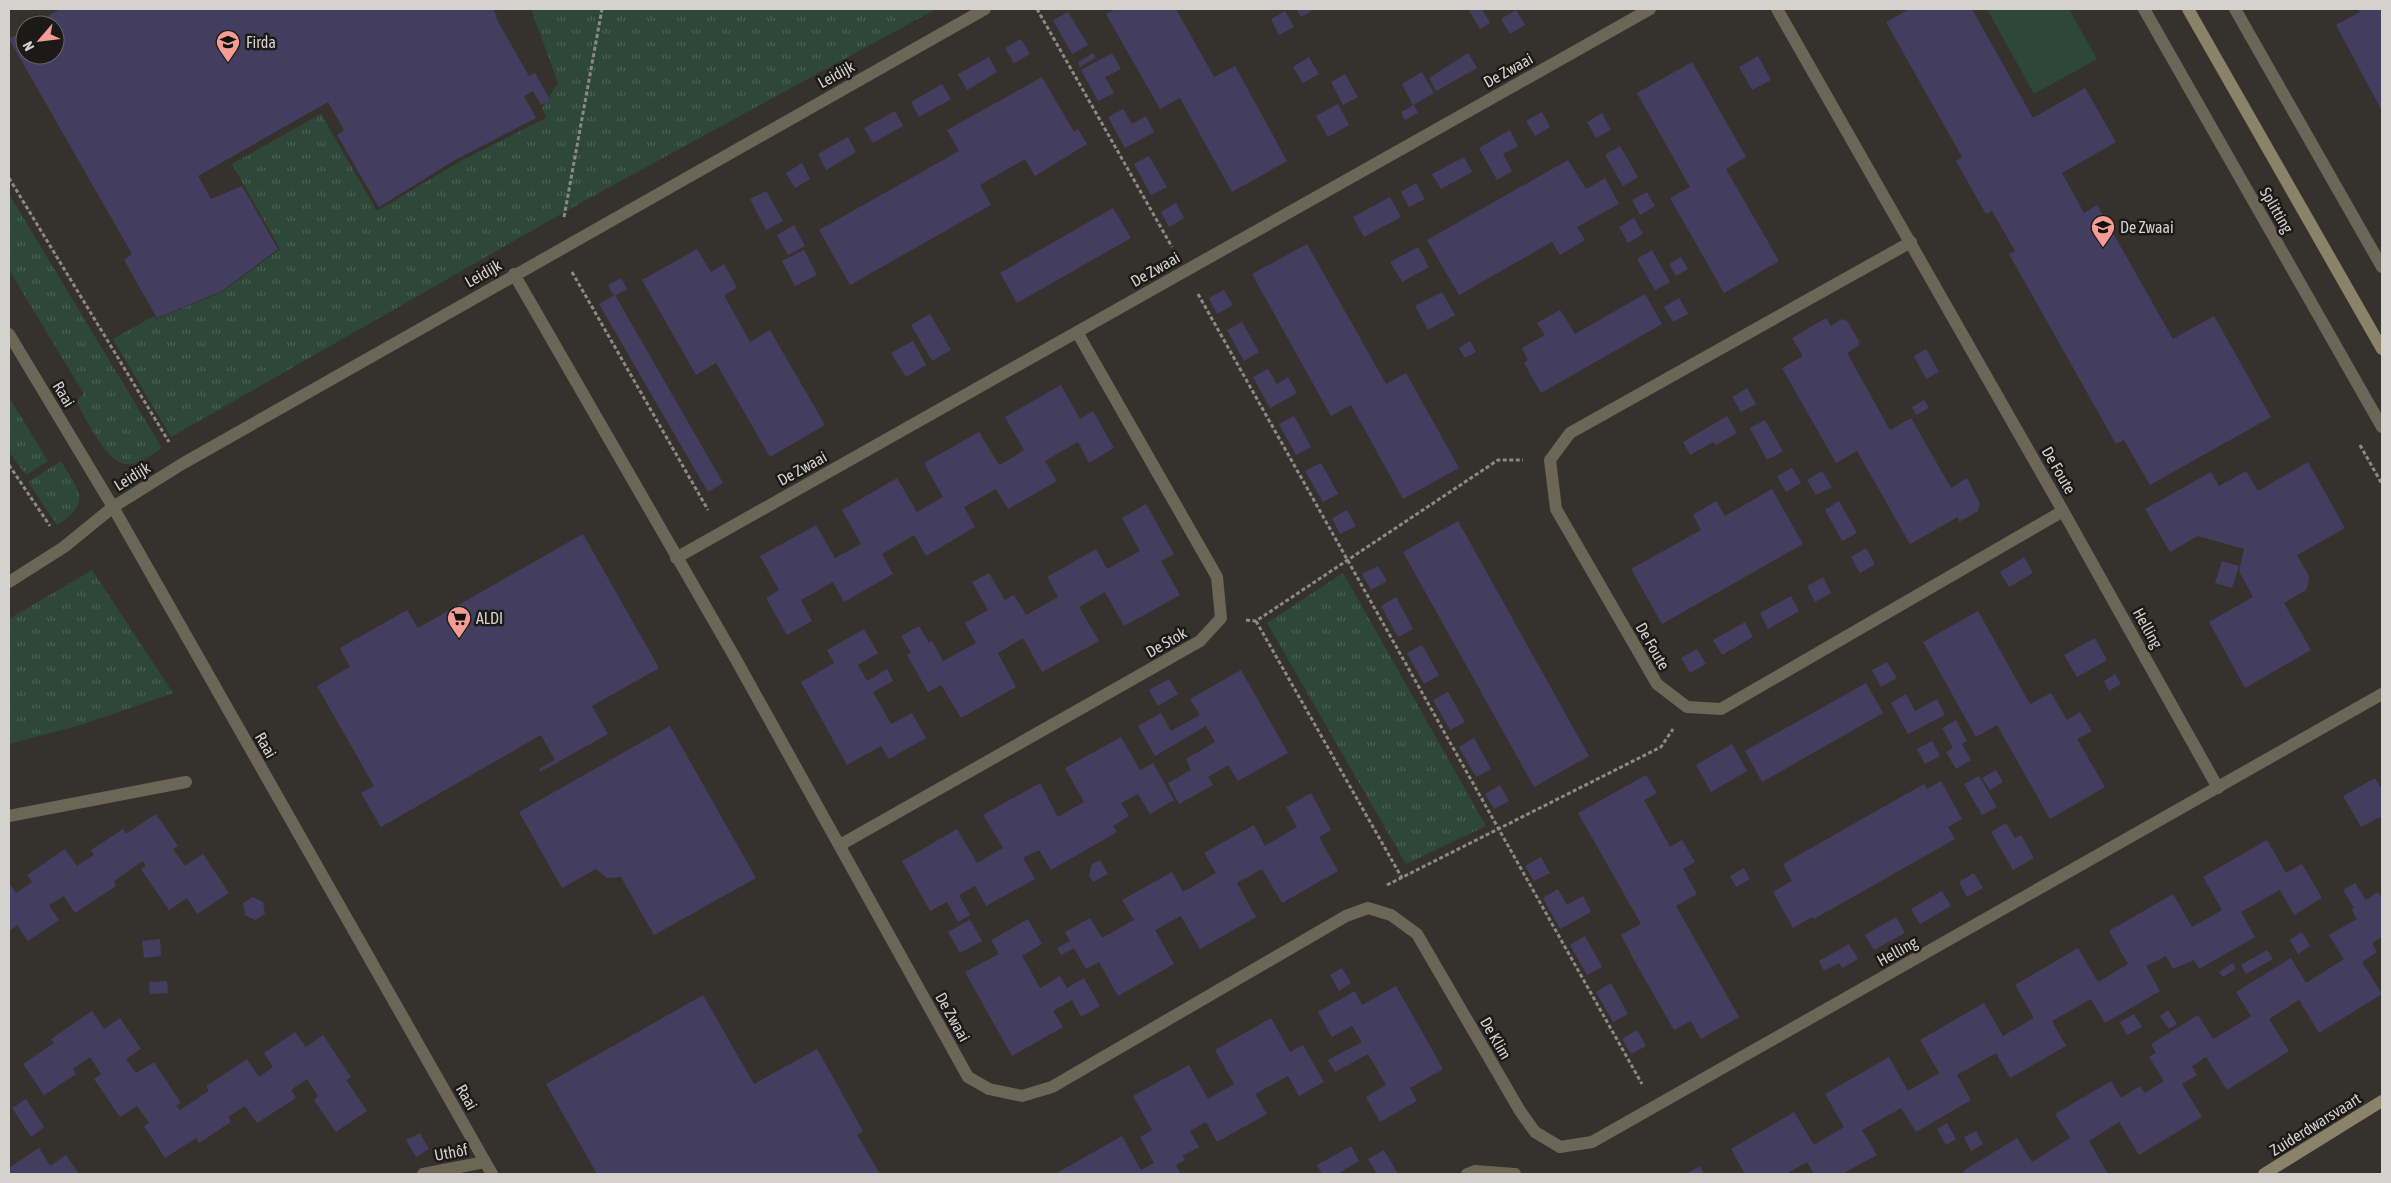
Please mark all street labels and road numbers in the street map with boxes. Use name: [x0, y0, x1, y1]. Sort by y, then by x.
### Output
street label: De Zwaai: [1480, 49, 1536, 91]
street label: Leidijk: [815, 57, 858, 92]
street label: Splitting: [2256, 184, 2297, 237]
street label: De Zwaai: [1127, 248, 1183, 290]
street label: Leidijk: [462, 255, 505, 291]
street label: Raai: [49, 378, 79, 410]
street label: De Foute: [2038, 443, 2080, 497]
street label: De Zwaai: [774, 447, 830, 489]
street label: Leidijk: [111, 458, 154, 495]
street label: Helling: [2129, 605, 2166, 652]
street label: De Foute: [1632, 619, 1674, 673]
street label: De Stok: [1142, 623, 1190, 661]
street label: Raai: [252, 729, 280, 761]
street label: Helling: [1874, 933, 1921, 970]
street label: De Zwaai: [932, 989, 974, 1045]
street label: De Klim: [1477, 1014, 1515, 1062]
street label: Raai: [453, 1081, 481, 1113]
street label: Zuiderdwarsvaart: [2266, 1089, 2364, 1159]
street label: Uthôf: [433, 1140, 470, 1164]

